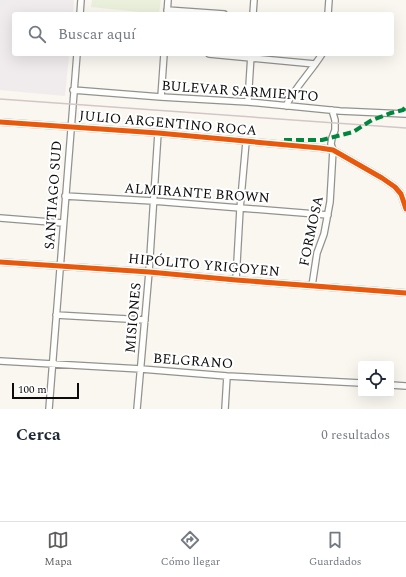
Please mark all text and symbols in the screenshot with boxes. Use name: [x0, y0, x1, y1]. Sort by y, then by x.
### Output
search box: [12, 12, 394, 56]
icon: search: [26, 23, 48, 45]
text: Buscar aquí: [58, 23, 136, 46]
street label: BULEVAR SARMIENTO: [161, 75, 319, 107]
street label: JULIO ARGENTINO ROCA: [78, 105, 258, 141]
street label: SANTIAGO SUD: [39, 140, 67, 250]
street label: ALMIRANTE BROWN: [124, 177, 270, 209]
street label: FORMOSA: [293, 193, 329, 268]
street label: HIPÓLITO YRIGOYEN: [127, 248, 281, 282]
street label: MISIONES: [119, 282, 147, 354]
street label: BELGRANO: [152, 348, 234, 374]
map controls: [358, 361, 394, 397]
button: locate: [358, 361, 394, 397]
scale bar: [12, 381, 79, 400]
text: 100 m: [18, 381, 47, 398]
text: Cerca: [16, 422, 61, 448]
text: 0 resultados: [321, 425, 390, 445]
tab: Mapa: [44, 529, 72, 570]
tab: Cómo llegar: [161, 529, 220, 570]
tab: Guardados: [309, 529, 362, 570]

